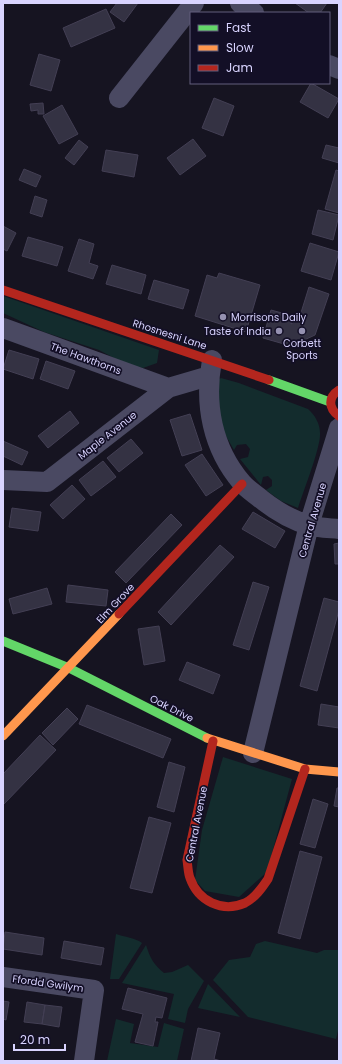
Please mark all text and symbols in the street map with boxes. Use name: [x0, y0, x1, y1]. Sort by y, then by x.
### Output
legend: [190, 12, 330, 84]
text: Fast: [226, 19, 251, 36]
text: Slow: [226, 39, 254, 56]
text: Jam: [226, 59, 253, 76]
place label: Morrisons Daily: [231, 310, 307, 325]
marker: Morrisons Daily: [218, 312, 228, 322]
street label: Rhosnesni Lane: [131, 315, 209, 354]
place label: Taste of India: [204, 324, 271, 339]
marker: Taste of India: [274, 326, 284, 336]
marker: Corbett Sports: [297, 326, 307, 336]
place label: Corbett Sports: [283, 336, 321, 363]
street label: The Hawthorns: [48, 339, 123, 378]
street label: Maple Avenue: [75, 408, 140, 463]
street label: Central Avenue: [295, 481, 330, 559]
street label: Elm Grove: [93, 580, 138, 627]
street label: Oak Drive: [147, 691, 196, 726]
street label: Central Avenue: [182, 785, 211, 863]
street label: Ffordd Gwilym: [11, 971, 84, 996]
scale bar: [14, 1026, 65, 1052]
text: 20 m: [20, 1031, 50, 1048]

